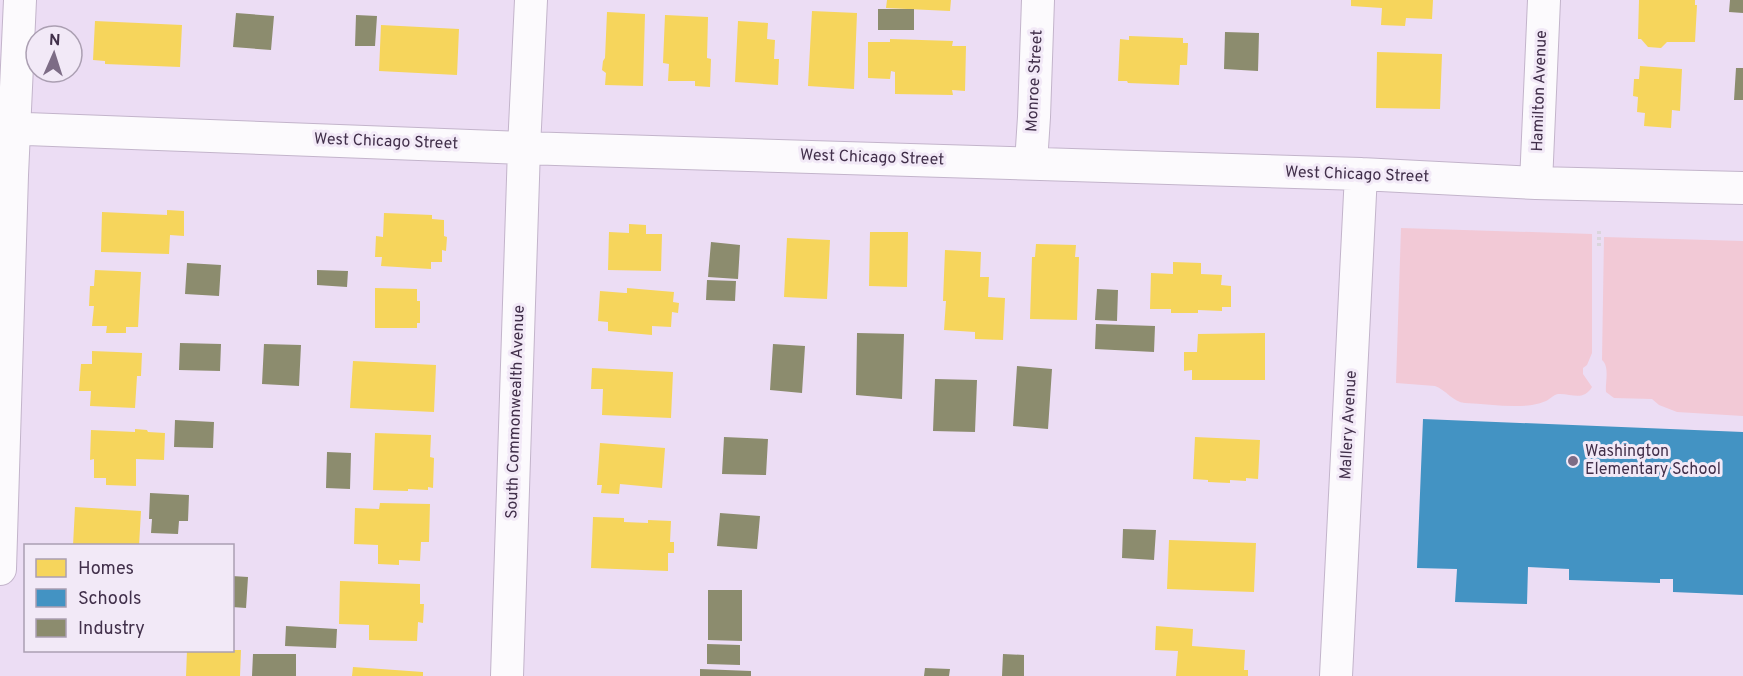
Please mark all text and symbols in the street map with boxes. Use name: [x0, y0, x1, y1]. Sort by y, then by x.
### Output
north arrow: [24, 24, 84, 84]
street label: Monroe Street: [1022, 29, 1048, 133]
street label: Hamilton Avenue: [1528, 30, 1552, 152]
text: N: [48, 31, 61, 51]
street label: West Chicago Street: [314, 129, 458, 155]
street label: West Chicago Street: [800, 145, 944, 171]
street label: West Chicago Street: [1285, 162, 1429, 188]
street label: South Commonwealth Avenue: [502, 305, 530, 519]
street label: Mallery Avenue: [1336, 370, 1362, 480]
place label: Washington Elementary School: [1585, 442, 1721, 480]
marker: Washington Elementary School: [1566, 454, 1580, 468]
legend: [24, 544, 234, 652]
text: Homes: [78, 558, 134, 581]
text: Schools: [78, 588, 141, 611]
text: Industry: [78, 618, 145, 641]

